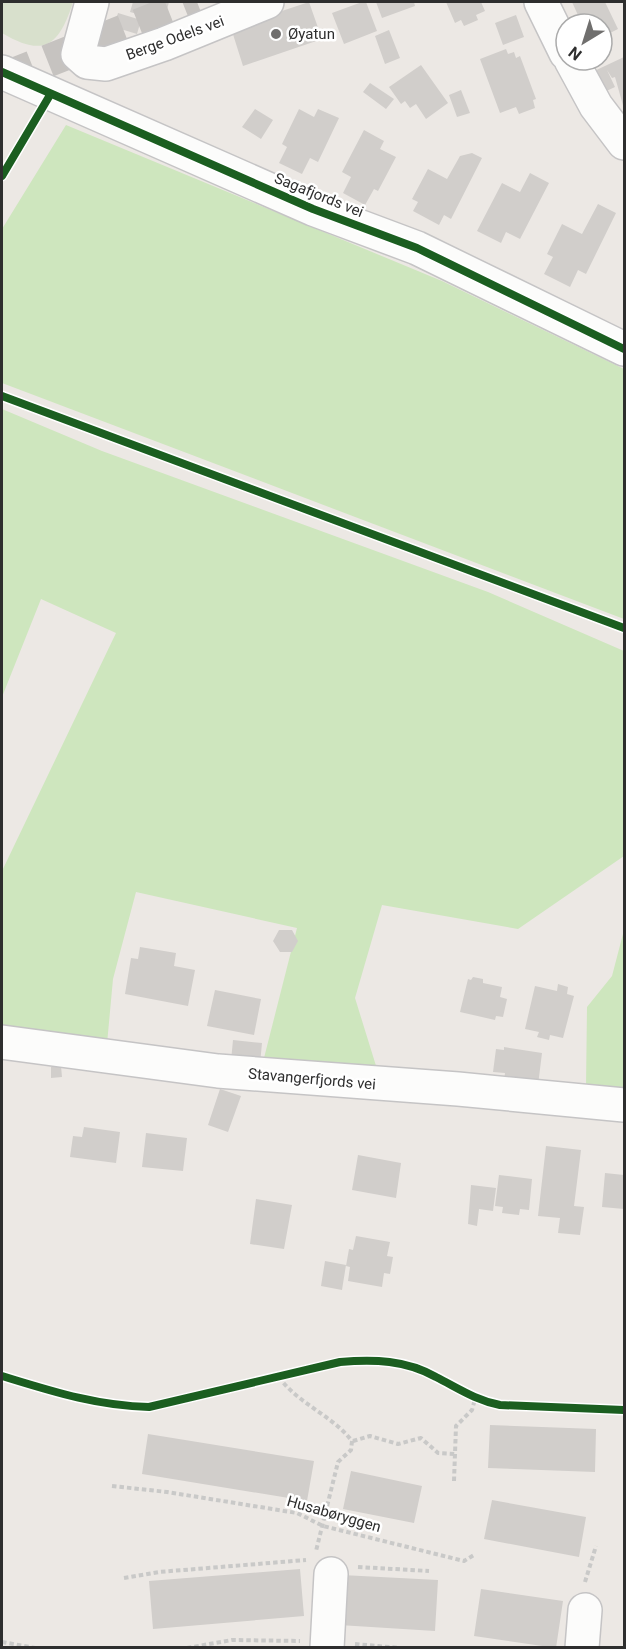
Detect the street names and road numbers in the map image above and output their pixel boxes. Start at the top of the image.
street label: Berge Odels vei [124,12,226,64]
street label: Sagafjords vei [272,169,366,221]
street label: Stavangerfjords vei [247,1064,377,1094]
street label: Husabøryggen [285,1492,383,1536]

